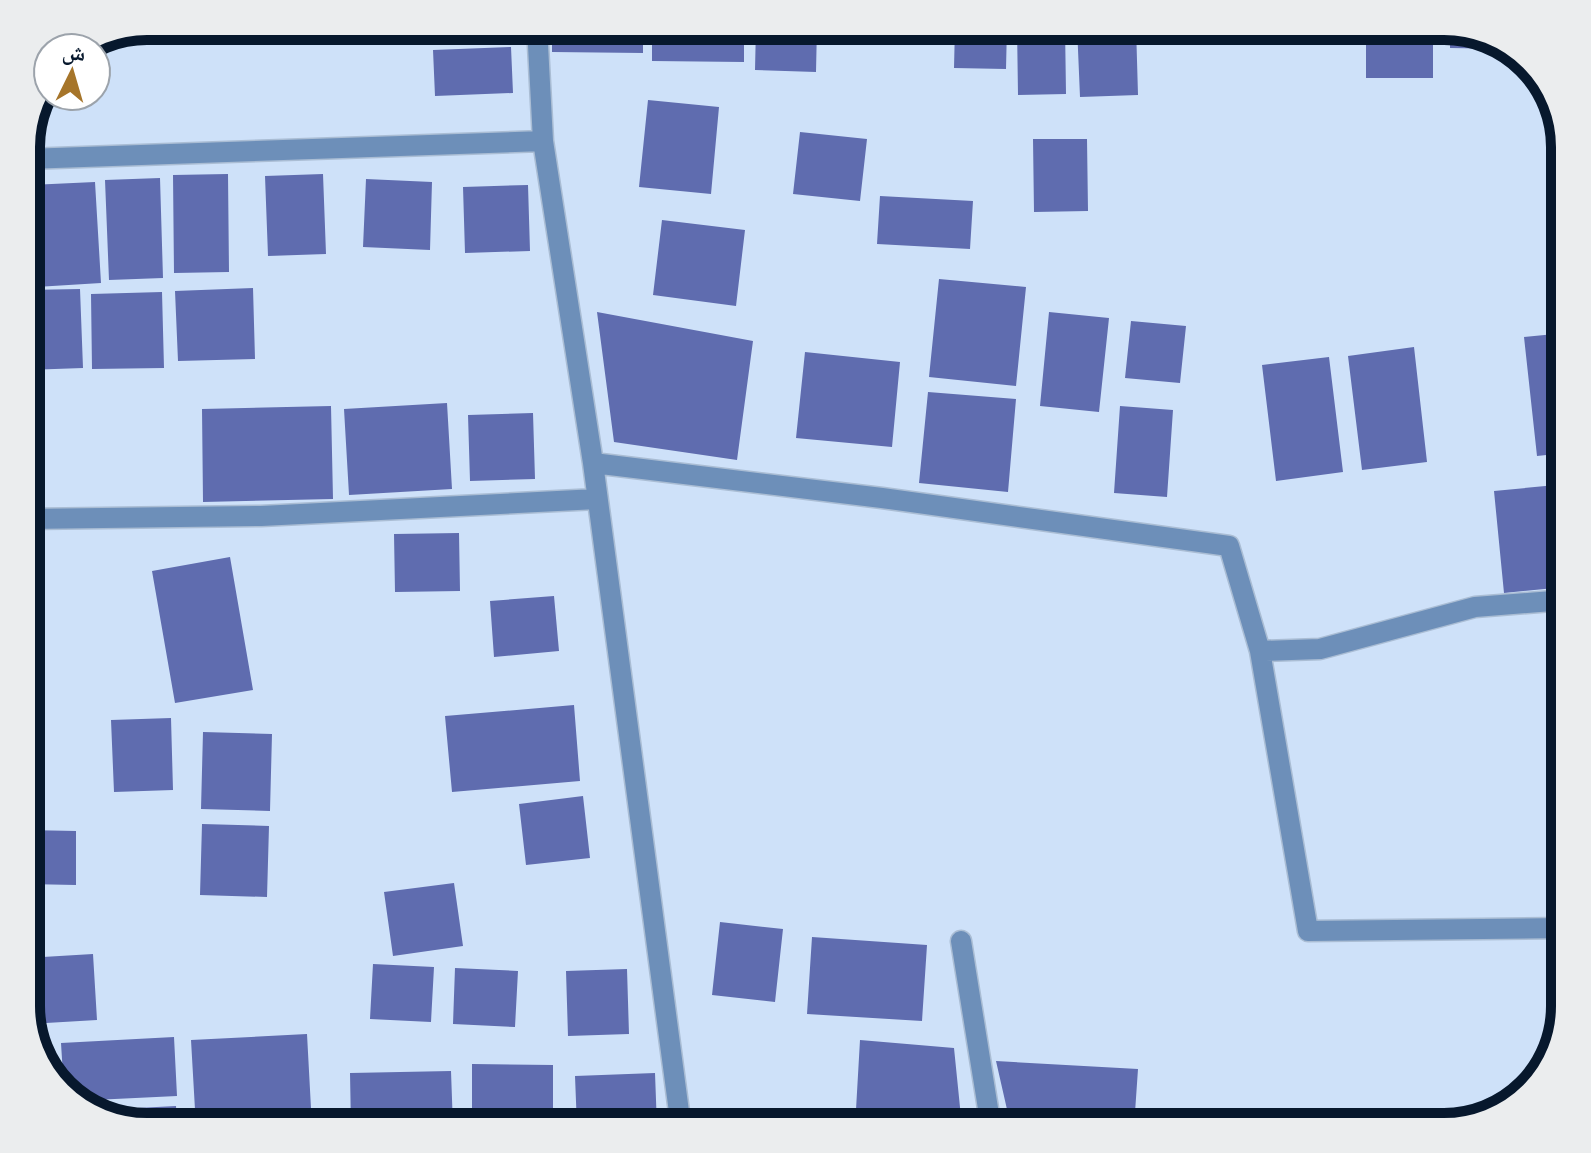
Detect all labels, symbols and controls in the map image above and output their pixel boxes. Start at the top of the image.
north arrow [32,32,112,112]
text: ش [61,37,87,67]

